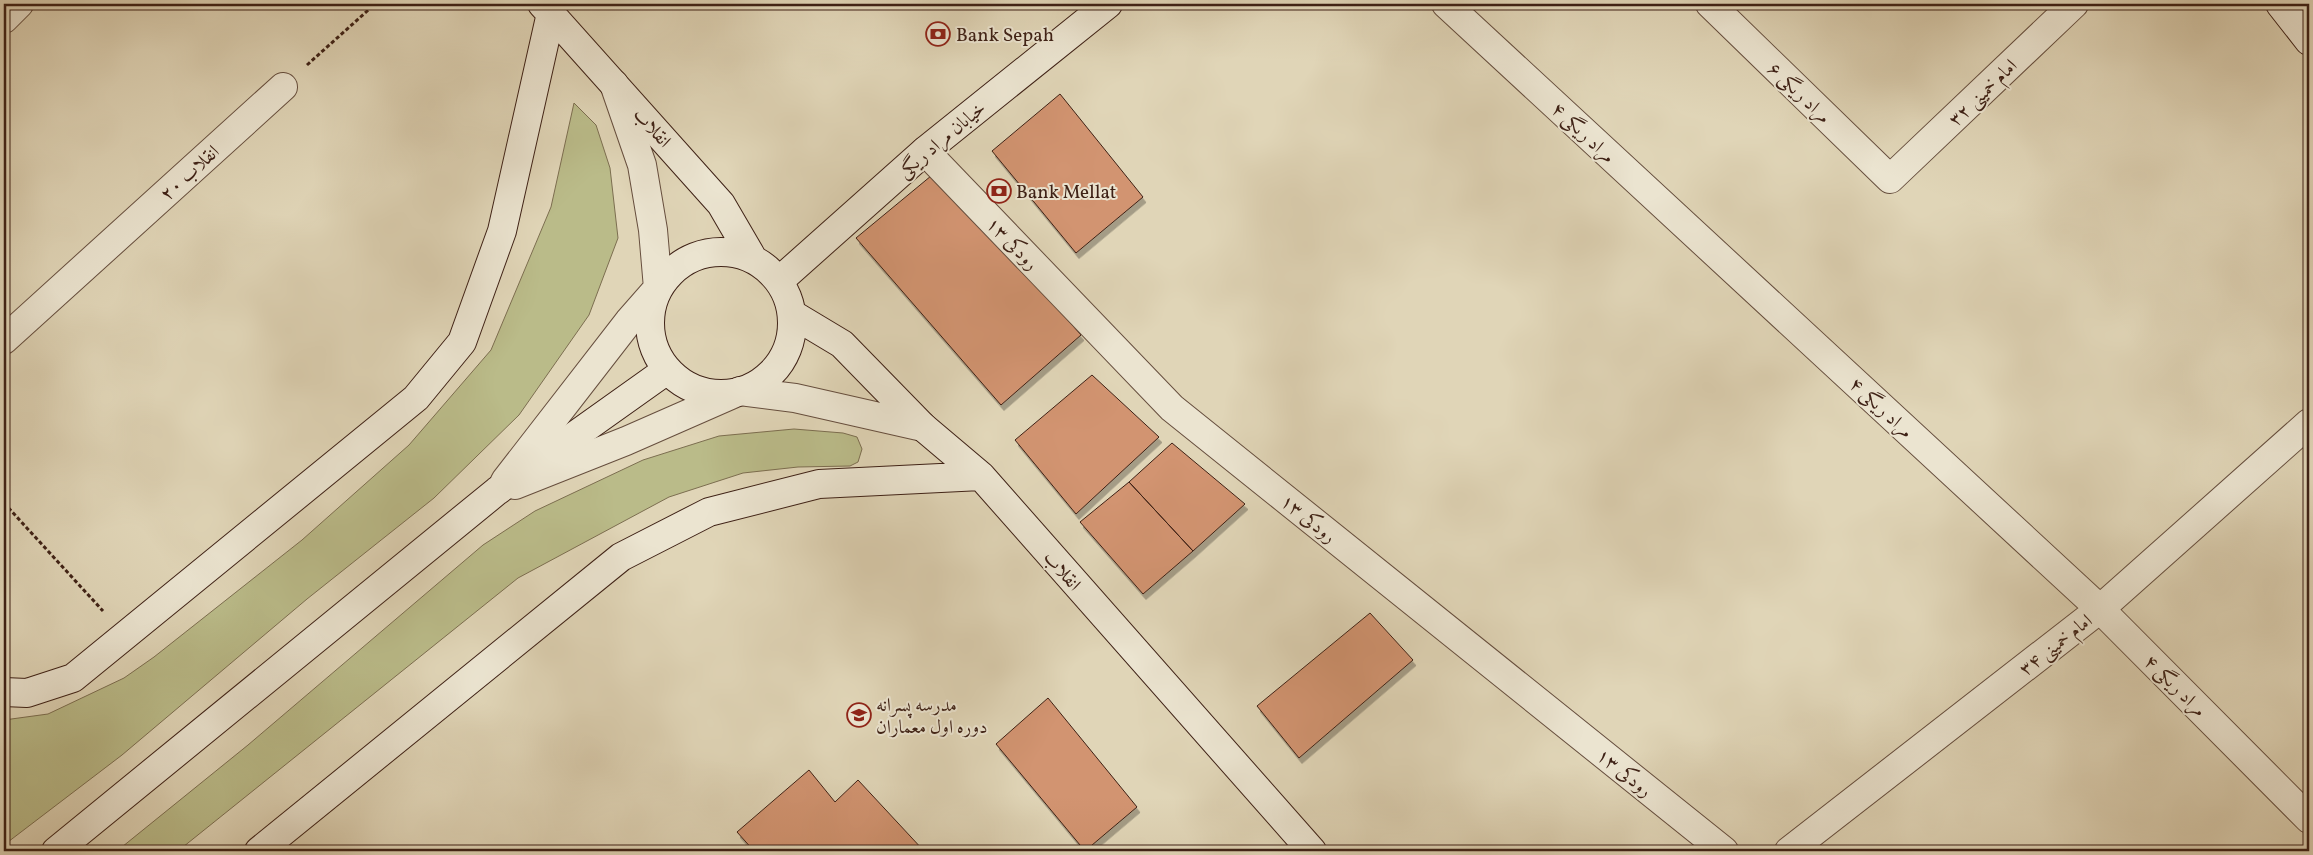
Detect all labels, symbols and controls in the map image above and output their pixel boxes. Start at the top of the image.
bank icon: Bank Sepah [925,21,951,47]
place label: Bank Sepah [956,23,1054,49]
street label: امام خمینی ۳۲ [1943,54,2025,134]
street label: مراد ریگی ۶ [1761,57,1836,130]
street label: خیابان مراد ریگی [893,96,992,185]
street label: مراد ریگی ۴ [1545,97,1620,170]
street label: انقلاب [627,103,676,154]
street label: انقلاب ۲۰ [155,140,226,207]
bank icon: Bank Mellat [986,178,1012,204]
place label: Bank Mellat [1016,180,1117,206]
street label: رودکی ۱۳ [980,212,1043,277]
street label: مراد ریگی ۴ [1843,372,1918,445]
street label: رودکی ۱۳ [1274,489,1341,550]
street label: انقلاب [1037,546,1086,597]
street label: امام خمینی ۳۴ [2014,609,2100,684]
street label: مراد ریگی ۴ [2138,649,2212,723]
place label: مدرسه پسرانه دوره اول معماران [876,693,988,741]
school or university icon: مدرسه پسرانه دوره اول معماران [846,702,872,728]
street label: رودکی ۱۳ [1590,743,1657,804]

